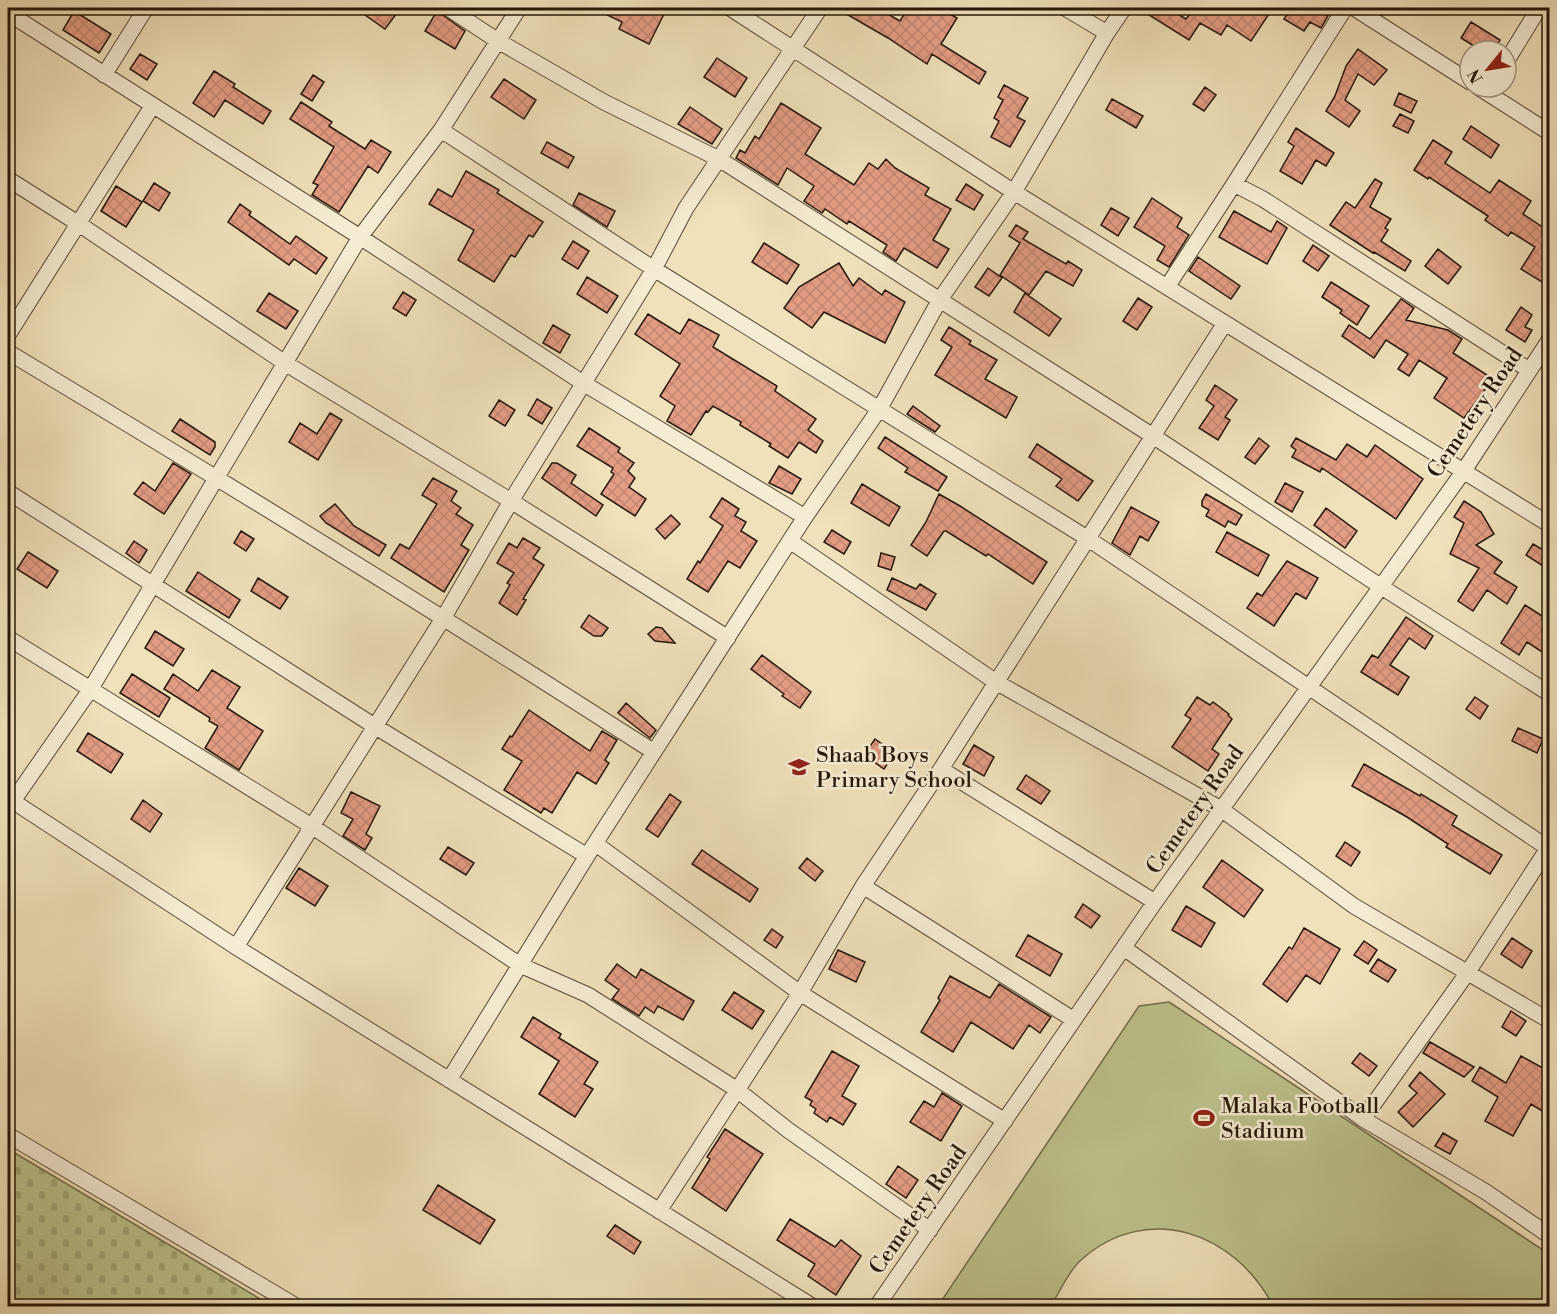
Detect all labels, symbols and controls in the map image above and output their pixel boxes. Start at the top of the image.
north arrow [1458,39,1518,99]
text: N [1464,65,1488,86]
street label: Cemetery Road [1422,342,1529,483]
street label: Cemetery Road [1141,740,1250,880]
place label: Shaab Boys Primary School [816,742,973,794]
school or university icon: Shaab Boys Primary School [787,755,811,779]
place label: Malaka Football Stadium [1221,1093,1380,1145]
sports icon: Malaka Football Stadium [1192,1106,1216,1130]
street label: Cemetery Road [864,1140,973,1280]

